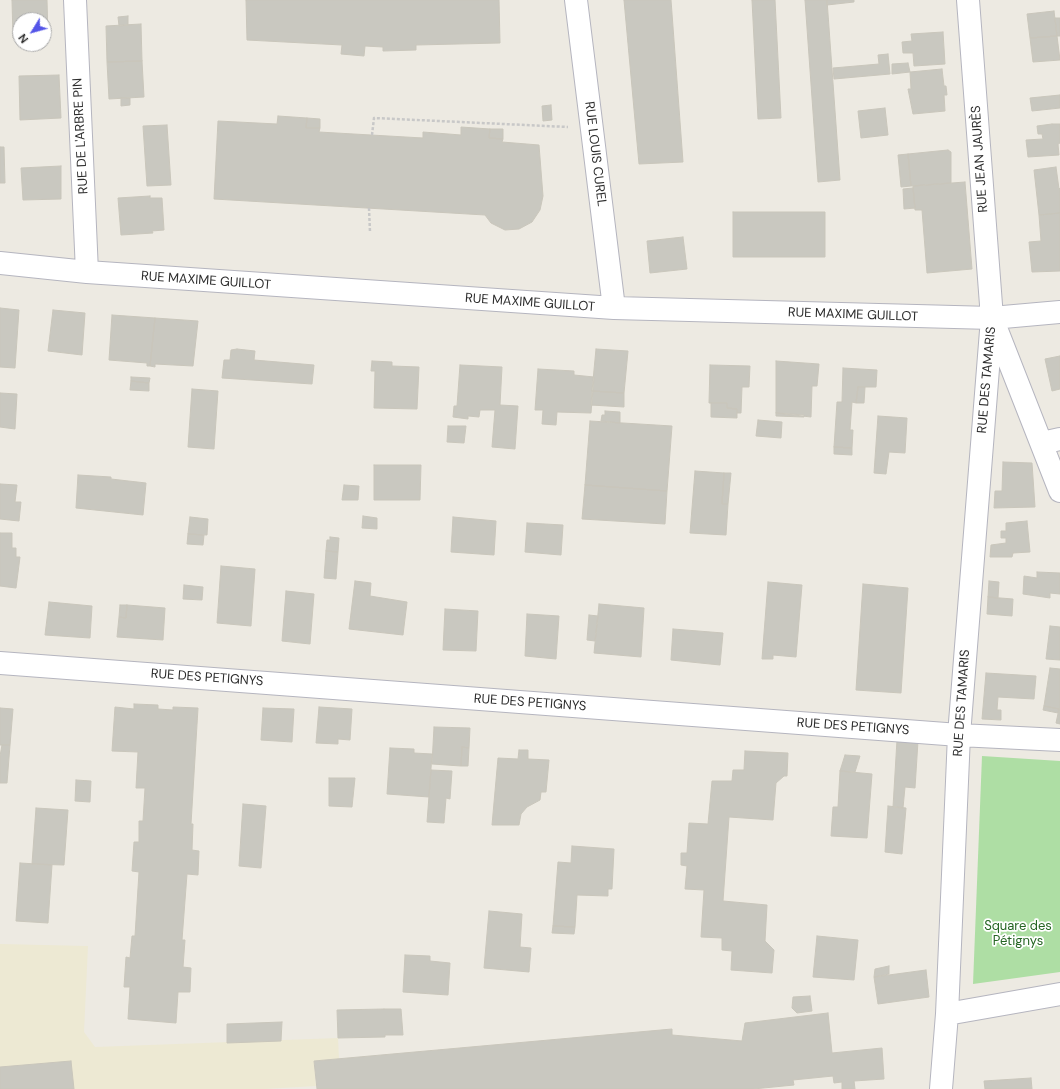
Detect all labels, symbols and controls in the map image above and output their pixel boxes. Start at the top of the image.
north arrow [12,12,52,52]
text: N [15,31,31,46]
street label: RUE DE L'ARBRE PIN [70,77,92,195]
street label: RUE LOUIS CUREL [581,101,609,207]
street label: RUE JEAN JAURÈS [968,105,992,213]
street label: RUE MAXIME GUILLOT [140,269,272,293]
street label: RUE MAXIME GUILLOT [464,291,596,315]
street label: RUE MAXIME GUILLOT [788,305,918,325]
street label: RUE DES TAMARIS [975,326,999,434]
street label: RUE DES TAMARIS [950,649,974,757]
street label: RUE DES PETIGNYS [150,666,264,690]
street label: RUE DES PETIGNYS [473,691,587,715]
street label: RUE DES PETIGNYS [796,715,910,739]
park label: Square des Pétignys [984,919,1052,950]

